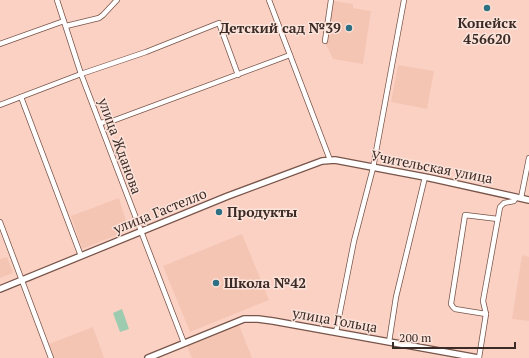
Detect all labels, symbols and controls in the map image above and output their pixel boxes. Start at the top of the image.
marker: Копейск 456620 [482,3,492,13]
place label: Копейск 456620 [458,13,517,48]
place label: Детский сад №39 [219,18,341,37]
marker: Детский сад №39 [344,23,354,33]
street label: улица Жданова [94,94,147,197]
street label: Учительская улица [370,145,495,188]
street label: улица Гастелло [110,183,209,238]
place label: Продукты [227,202,298,221]
marker: Продукты [214,207,224,217]
place label: Школа №42 [224,273,306,292]
marker: Школа №42 [211,278,221,288]
street label: улица Гольца [290,302,379,336]
scale bar [393,324,515,350]
text: 200 m [399,330,432,345]

